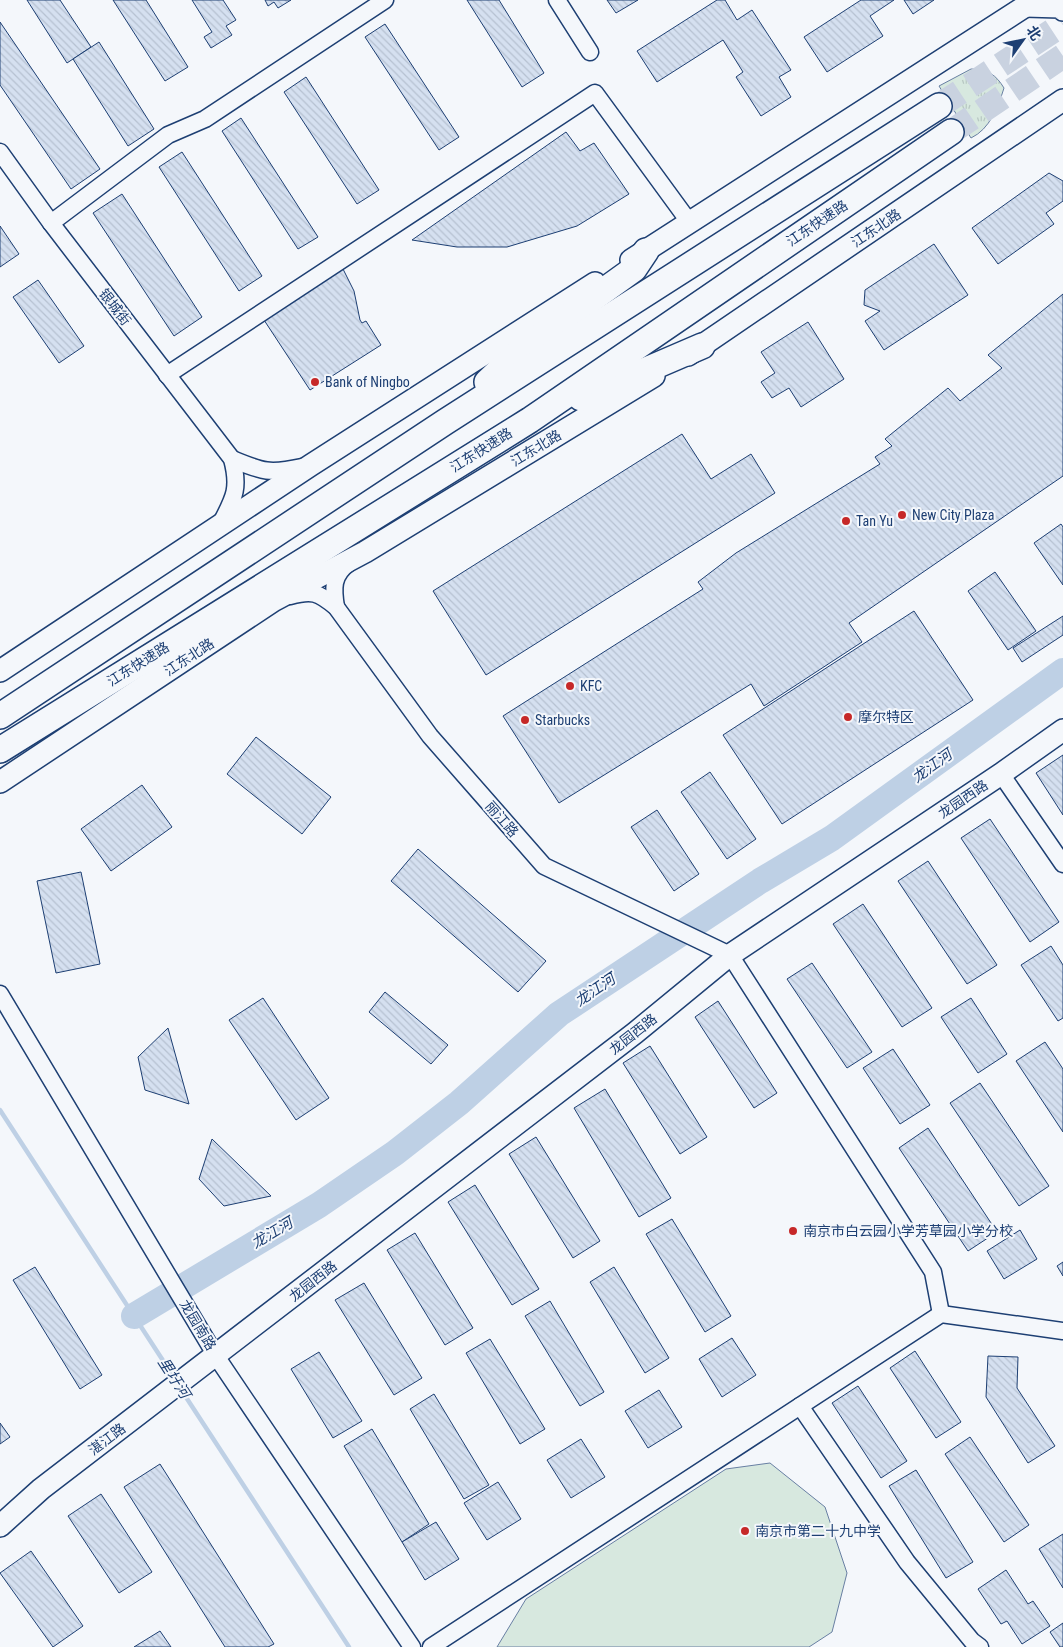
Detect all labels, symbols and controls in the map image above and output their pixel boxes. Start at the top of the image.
north arrow [998,15,1048,65]
text: 北 [1023,23,1044,43]
street label: 江东快速路 [784,197,850,249]
street label: 江东北路 [848,206,904,250]
street label: 银城街 [96,286,134,328]
place label: Bank of Ningbo [325,374,410,390]
marker: Bank of Ningbo [309,376,321,388]
street label: 江东快速路 [447,425,515,475]
street label: 江东北路 [508,427,564,469]
place label: New City Plaza [912,507,994,523]
marker: New City Plaza [896,509,908,521]
place label: Tan Yu [856,513,893,529]
marker: Tan Yu [840,515,852,527]
street label: 江东北路 [161,635,217,679]
street label: 江东快速路 [104,639,172,689]
place label: KFC [580,678,602,694]
marker: KFC [564,680,576,692]
place label: 摩尔特区 [858,709,914,725]
marker: 摩尔特区 [842,711,854,723]
place label: Starbucks [535,712,590,728]
marker: Starbucks [519,714,531,726]
water label: 龙江河 [909,744,958,787]
street label: 龙园西路 [935,777,991,821]
street label: 丽江路 [482,798,522,840]
water label: 龙江河 [571,968,621,1010]
street label: 龙园西路 [606,1010,660,1058]
water label: 龙江河 [248,1212,298,1252]
place label: 南京市白云园小学芳草园小学分校 [803,1223,1013,1239]
marker: 南京市白云园小学芳草园小学分校 [787,1225,799,1237]
street label: 龙园西路 [286,1257,340,1305]
street label: 龙园南路 [177,1297,219,1353]
water label: 里圩河 [154,1354,195,1404]
street label: 湛江路 [85,1420,129,1458]
place label: 南京市第二十九中学 [755,1523,881,1539]
marker: 南京市第二十九中学 [739,1525,751,1537]

